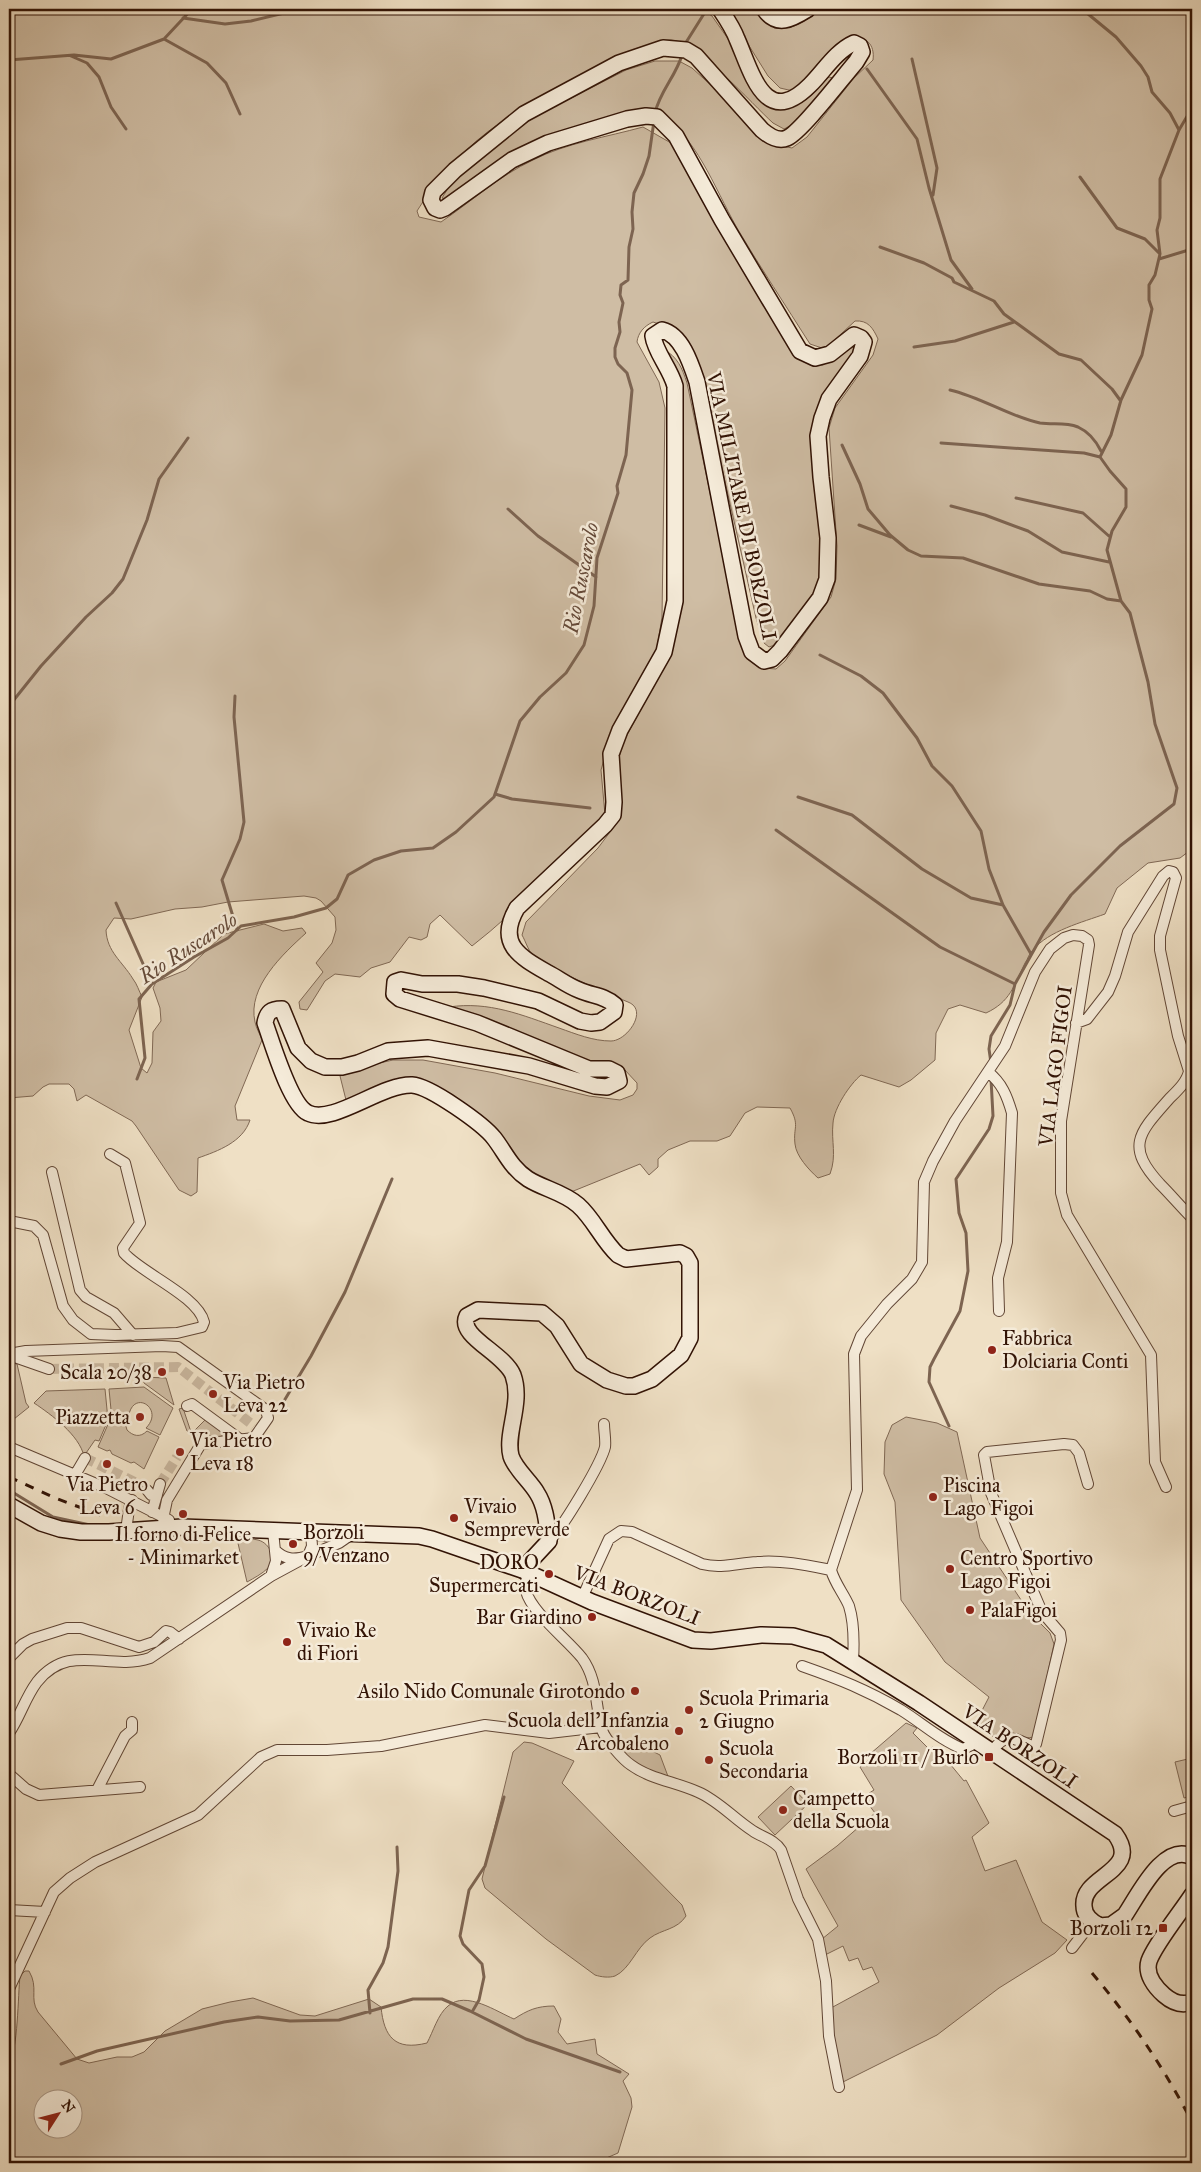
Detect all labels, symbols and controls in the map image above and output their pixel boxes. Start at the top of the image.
street label: VIA MILITARE DI BORZOLI [702,369,782,642]
water label: Rio Ruscarolo [557,520,604,637]
water label: Rio Ruscarolo [133,907,242,990]
street label: VIA LAGO FIGOI [1033,984,1077,1149]
place label: Fabbrica Dolciaria Conti [1002,1326,1129,1373]
marker: Fabbrica Dolciaria Conti [986,1344,998,1356]
place label: Scala 20/38 [60,1360,152,1384]
marker: Scala 20/38 [156,1366,168,1378]
place label: Via Pietro Leva 22 [222,1370,305,1417]
marker: Via Pietro Leva 22 [207,1388,219,1400]
place label: Piazzetta [55,1405,131,1429]
marker: Piazzetta [134,1411,146,1423]
place label: Via Pietro Leva 18 [189,1428,272,1475]
marker: Via Pietro Leva 18 [174,1446,186,1458]
marker: Via Pietro Leva 6 [101,1458,113,1470]
place label: Via Pietro Leva 6 [65,1472,148,1519]
place label: Piscina Lago Figoi [943,1473,1034,1521]
marker: Piscina Lago Figoi [927,1491,939,1503]
place label: Vivaio Sempreverde [463,1494,570,1541]
marker: Il forno di Felice - Minimarket [177,1508,189,1520]
marker: Vivaio Sempreverde [448,1512,460,1524]
place label: Borzoli 9/Venzano [303,1520,390,1567]
place label: Il forno di Felice - Minimarket [115,1522,251,1569]
marker: Borzoli 9/Venzano [287,1538,299,1550]
place label: Centro Sportivo Lago Figoi [960,1546,1093,1594]
place label: DORO Supermercati [429,1550,539,1597]
street label: VIA BORZOLI [569,1560,704,1630]
marker: Centro Sportivo Lago Figoi [944,1563,956,1575]
marker: DORO Supermercati [543,1568,555,1580]
place label: PalaFigoi [980,1598,1058,1623]
marker: PalaFigoi [964,1604,976,1616]
place label: Bar Giardino [476,1605,582,1629]
marker: Bar Giardino [586,1611,598,1623]
place label: Vivaio Re di Fiori [296,1618,376,1665]
marker: Vivaio Re di Fiori [281,1636,293,1648]
place label: Asilo Nido Comunale Girotondo [356,1679,625,1703]
marker: Asilo Nido Comunale Girotondo [629,1685,641,1697]
place label: Scuola Primaria 2 Giugno [699,1686,829,1734]
street label: VIA BORZOLI [957,1698,1082,1793]
marker: Scuola Primaria 2 Giugno [683,1704,695,1716]
place label: Scuola dell'Infanzia Arcobaleno [507,1708,670,1755]
marker: Scuola dell'Infanzia Arcobaleno [673,1725,685,1737]
place label: Scuola Secondaria [719,1736,809,1783]
place label: Borzoli 11 / Burlo [837,1745,979,1769]
marker: Borzoli 11 / Burlo [983,1751,995,1763]
marker: Scuola Secondaria [703,1754,715,1766]
place label: Campetto della Scuola [793,1786,890,1833]
marker: Campetto della Scuola [777,1804,789,1816]
place label: Borzoli 12 [1070,1916,1153,1940]
marker: Borzoli 12 [1157,1922,1169,1934]
north arrow [32,2090,82,2140]
text: N [58,2097,79,2117]

